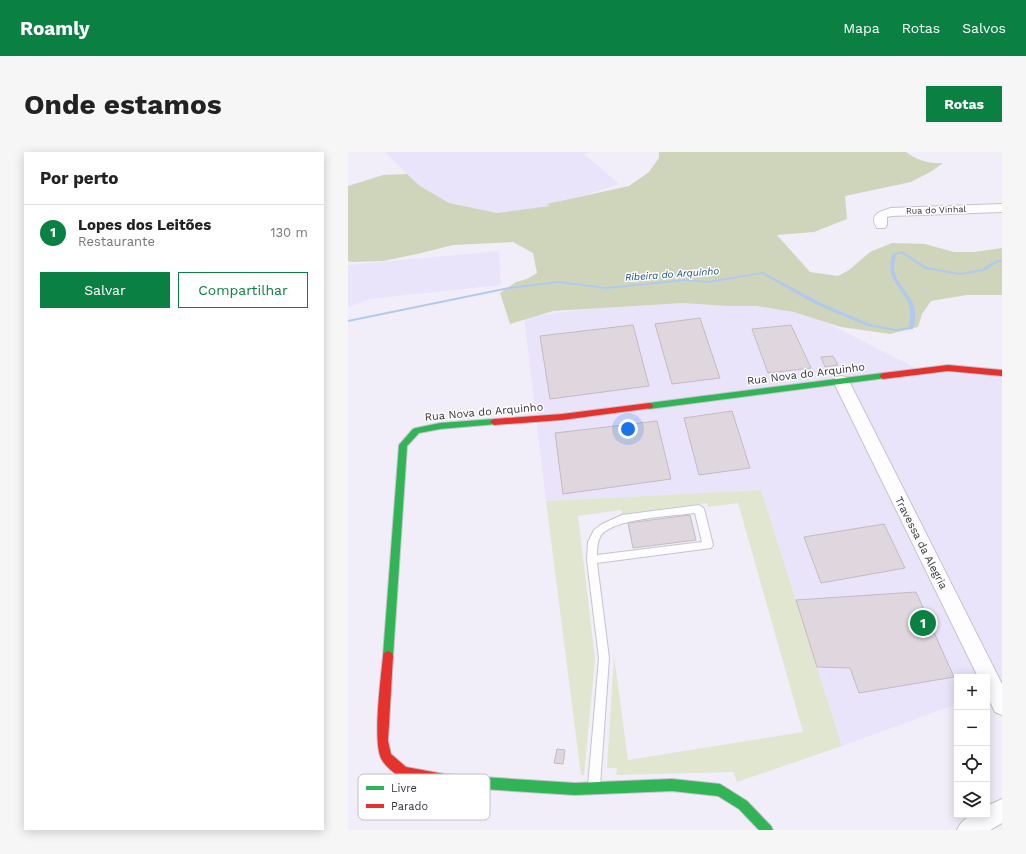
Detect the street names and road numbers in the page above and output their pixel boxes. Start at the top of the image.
street label: Rua do Vinhal [906,204,967,216]
street label: Rua Nova do Arquinho [746,360,866,388]
street label: Rua Nova do Arquinho [424,400,544,424]
street label: Travessa da Alegria [892,494,950,592]

